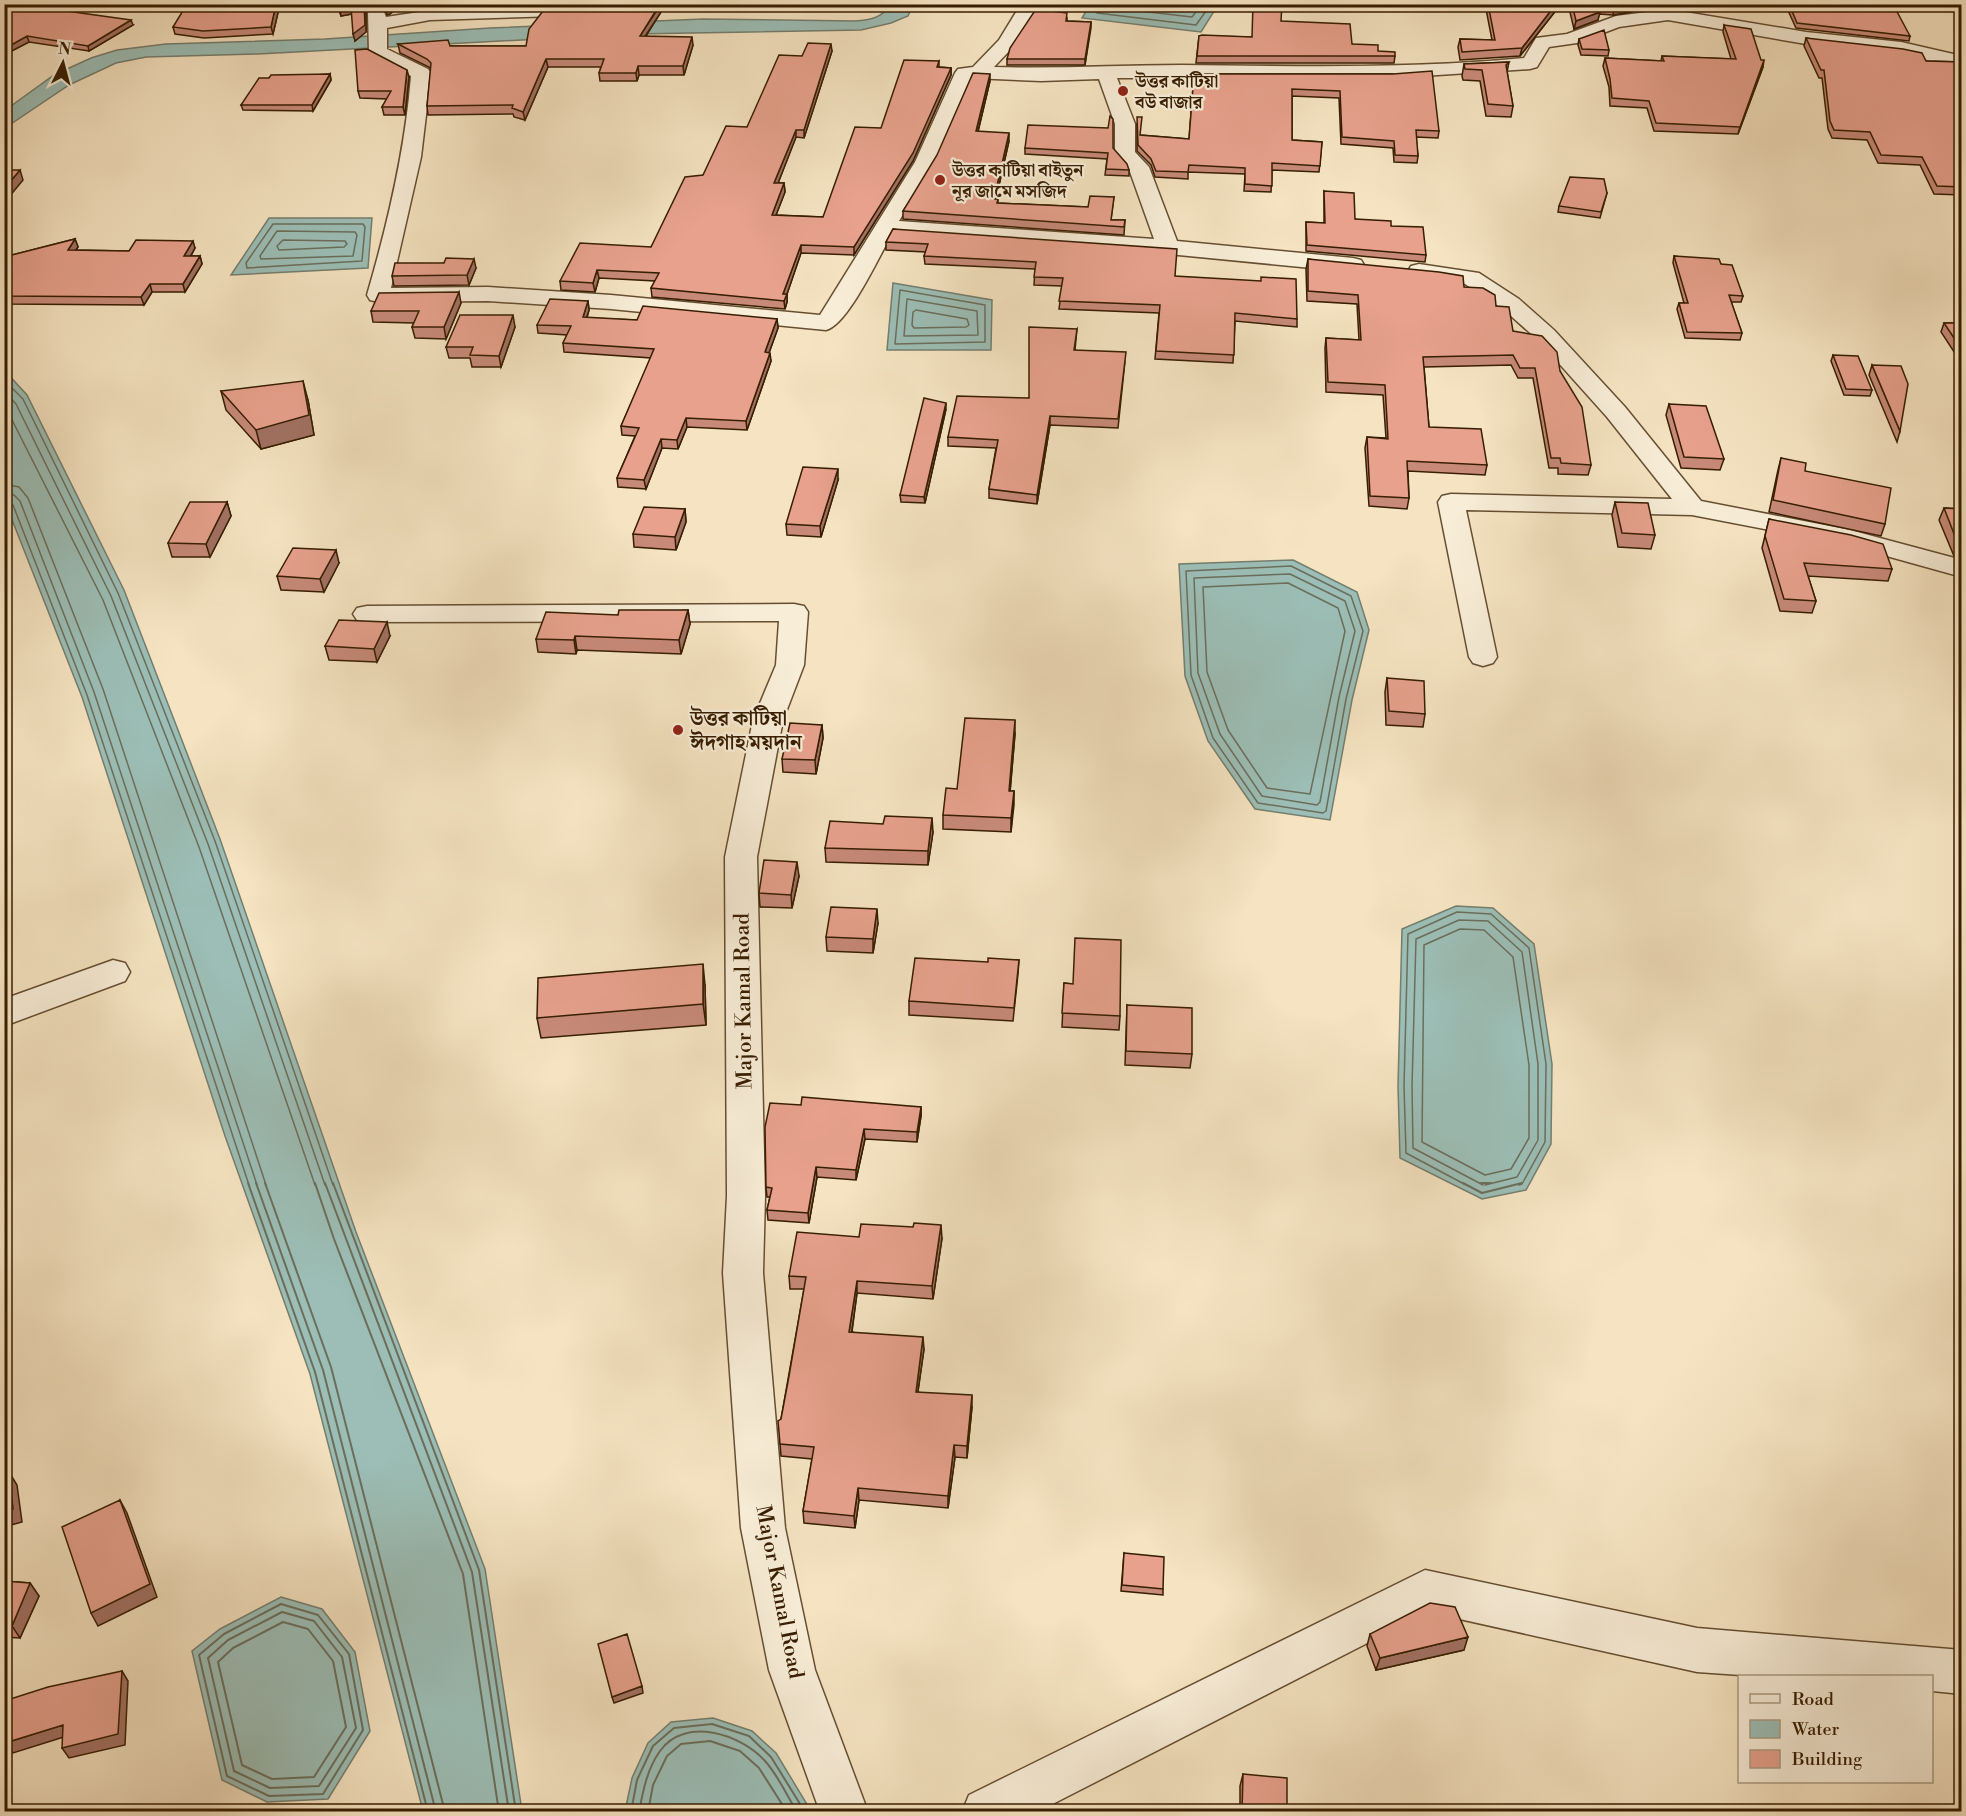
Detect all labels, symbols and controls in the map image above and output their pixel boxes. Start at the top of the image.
north arrow [33,33,93,93]
text: N [57,38,72,60]
place label: উত্তর কাটিয়া বউ বাজার [1134,70,1218,114]
marker: উত্তর কাটিয়া বউ বাজার [1116,84,1130,98]
place label: উত্তর কাটিয়া বাইতুন নূর জামে মসজিদ [951,159,1084,203]
marker: উত্তর কাটিয়া বাইতুন নূর জামে মসজিদ [933,173,947,187]
place label: উত্তর কাটিয়া ঈদগাহ ময়দান [689,705,803,756]
marker: উত্তর কাটিয়া ঈদগাহ ময়দান [671,723,685,737]
street label: Major Kamal Road [729,913,759,1089]
street label: Major Kamal Road [749,1503,809,1681]
legend [1738,1675,1933,1783]
text: Road [1792,1688,1835,1711]
text: Water [1791,1718,1840,1741]
text: Building [1791,1748,1863,1771]

